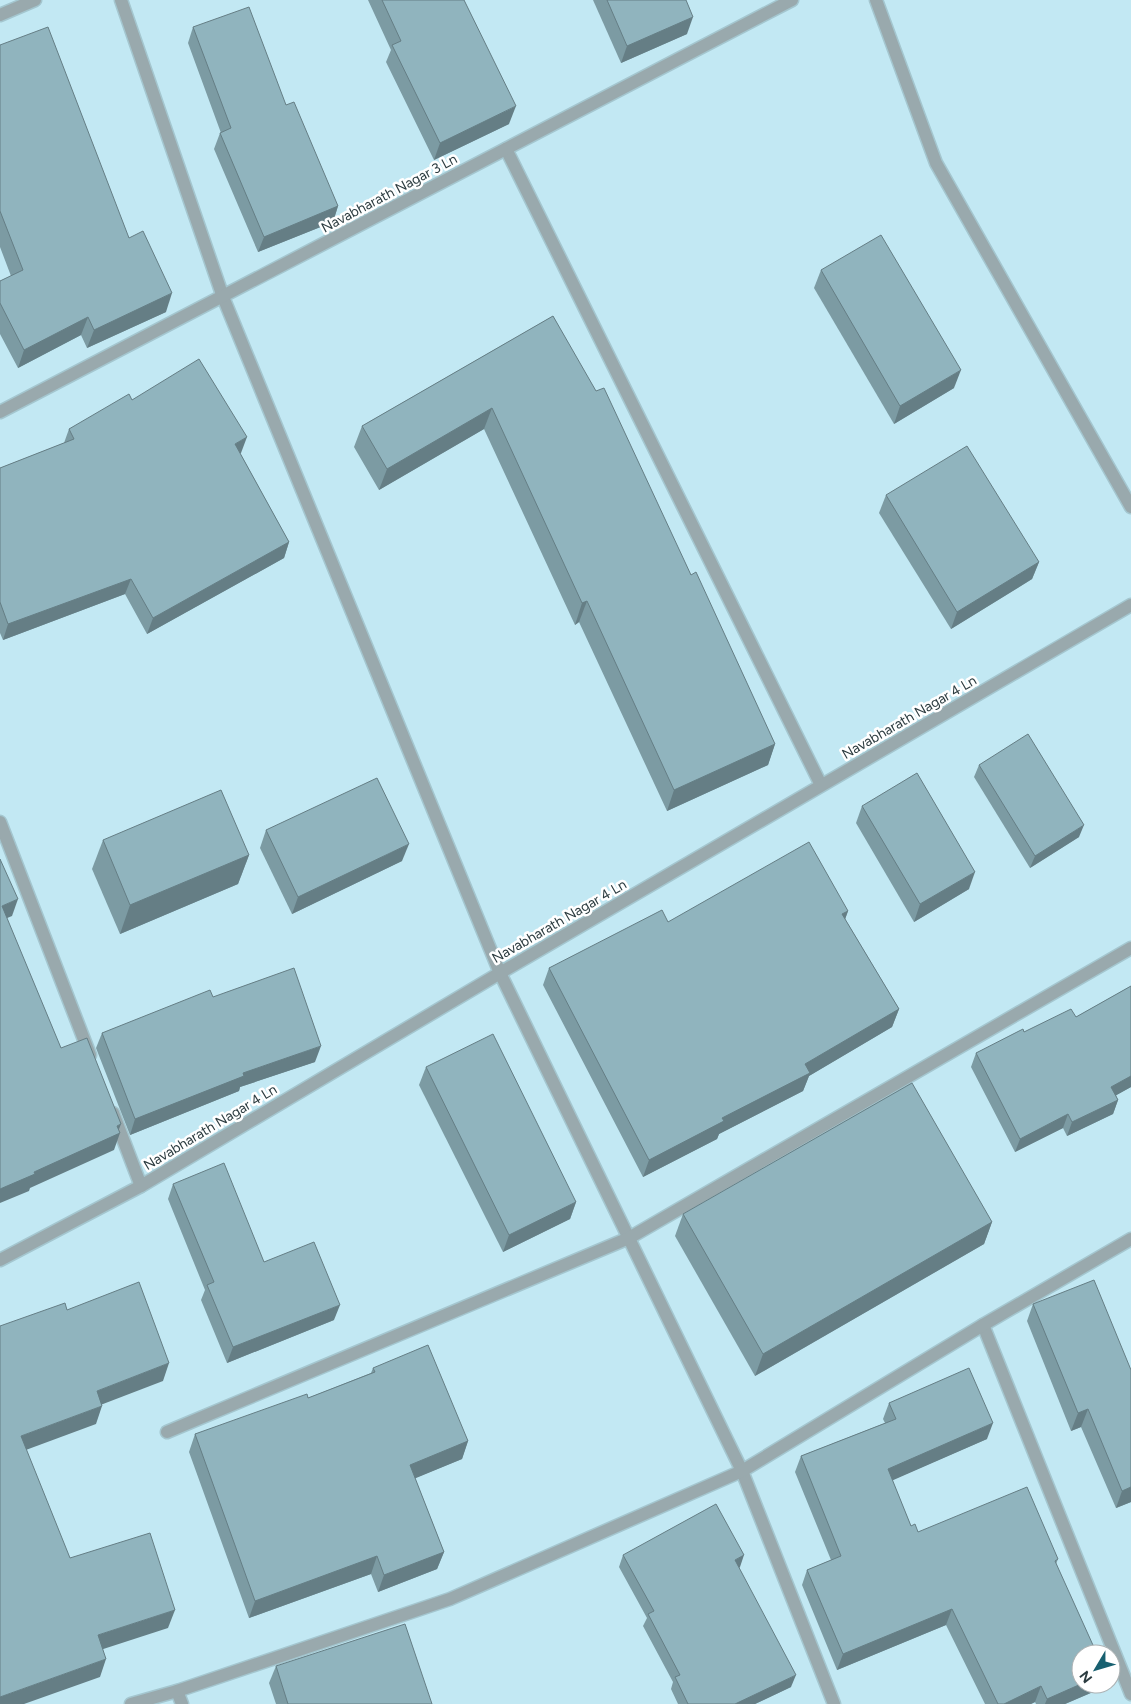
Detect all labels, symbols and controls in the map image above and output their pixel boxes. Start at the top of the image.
street label: Navabharath Nagar 3 Ln [318,150,460,236]
street label: Navabharath Nagar 4 Ln [839,672,980,763]
street label: Navabharath Nagar 4 Ln [489,876,630,967]
street label: Navabharath Nagar 4 Ln [141,1081,280,1174]
north arrow [1071,1644,1121,1694]
text: N [1076,1667,1096,1686]

